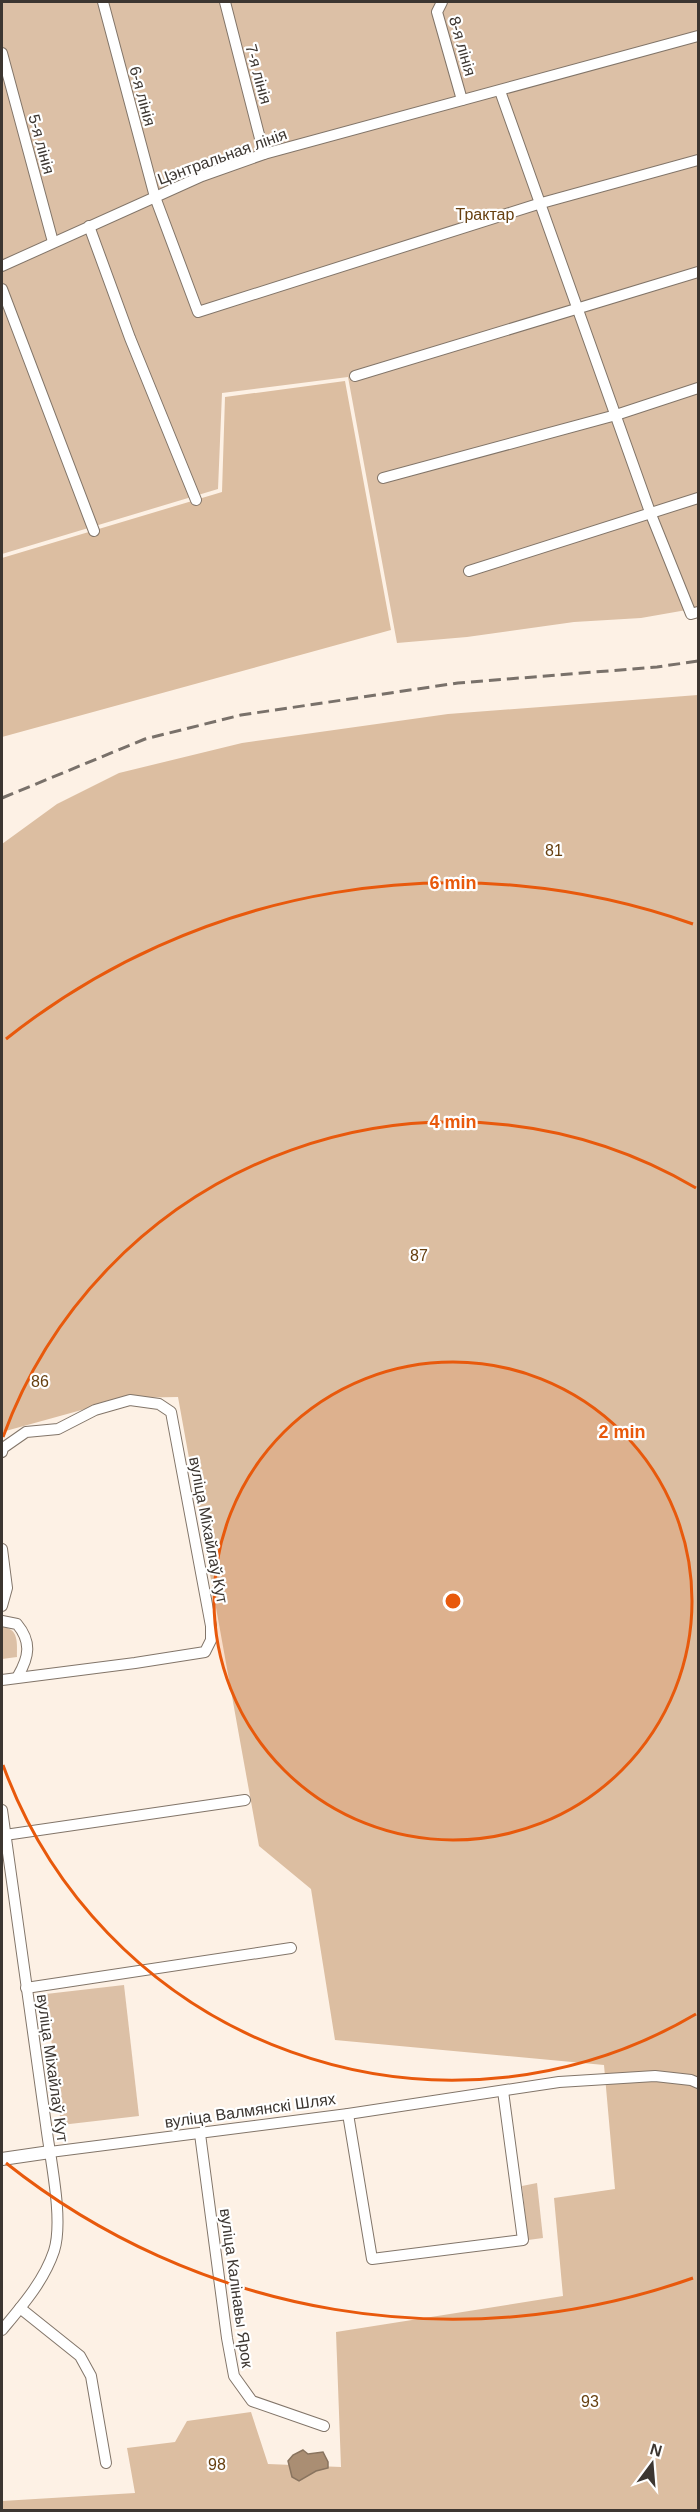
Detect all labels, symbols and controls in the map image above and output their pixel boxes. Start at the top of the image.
street label: 8-я лінія [446,14,479,78]
street label: 7-я лінія [242,42,275,106]
street label: 6-я лінія [126,64,159,128]
street label: 5-я лінія [25,112,58,176]
street label: Цэнтральная лінія [155,125,289,188]
park label: Трактар [456,206,515,223]
park label: 81 [545,842,563,859]
text: 6 min [429,873,477,893]
text: 4 min [429,1112,477,1132]
park label: 87 [410,1247,428,1264]
park label: 86 [31,1373,49,1390]
text: 2 min [598,1422,646,1442]
street label: вуліца Міхайлаў Кут [186,1455,231,1606]
centre of rings [443,1591,463,1611]
street label: вуліца Міхайлаў Кут [34,1993,71,2144]
street label: вуліца Валмянскі Шлях [164,2090,337,2131]
street label: вуліца Калінавы Ярок [217,2207,256,2370]
park label: 93 [581,2393,599,2410]
north arrow [622,2434,682,2494]
text: N [648,2440,664,2460]
park label: 98 [208,2456,226,2473]

